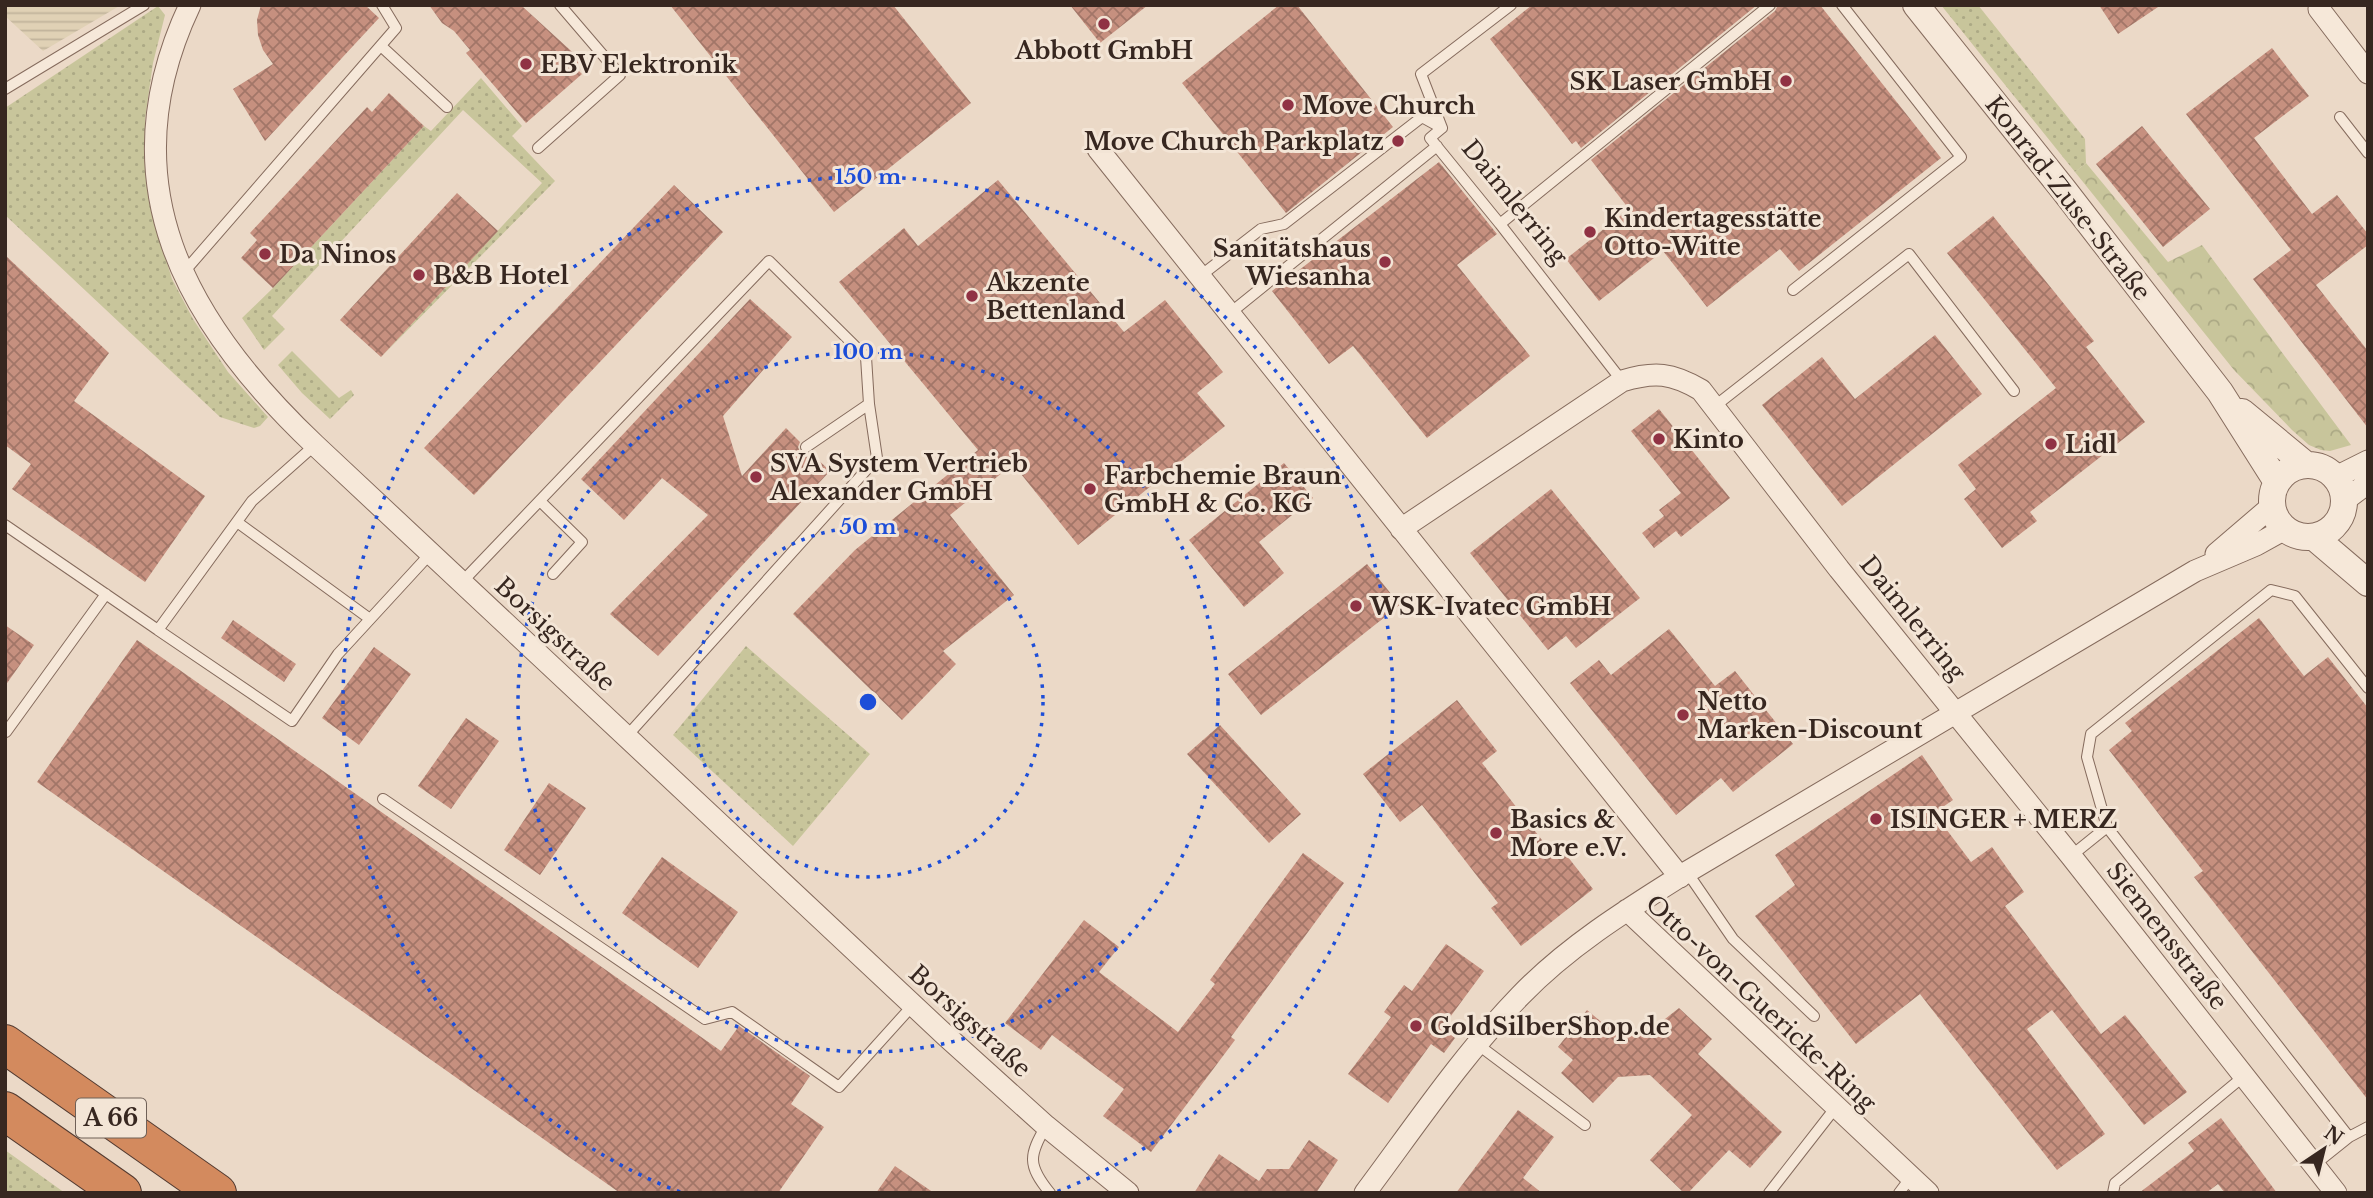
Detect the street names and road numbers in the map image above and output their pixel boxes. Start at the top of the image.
street label: Konrad-Zuse-Straße [1979,90,2157,306]
street label: Daimlerring [1456,134,1574,271]
street label: Daimlerring [1854,550,1972,687]
street label: Borsigstraße [489,571,621,697]
street label: Siemensstraße [2100,856,2234,1016]
street label: Otto-von-Guericke-Ring [1640,889,1883,1118]
street label: Borsigstraße [903,959,1037,1083]
road number: A 66 [76,1098,146,1138]

